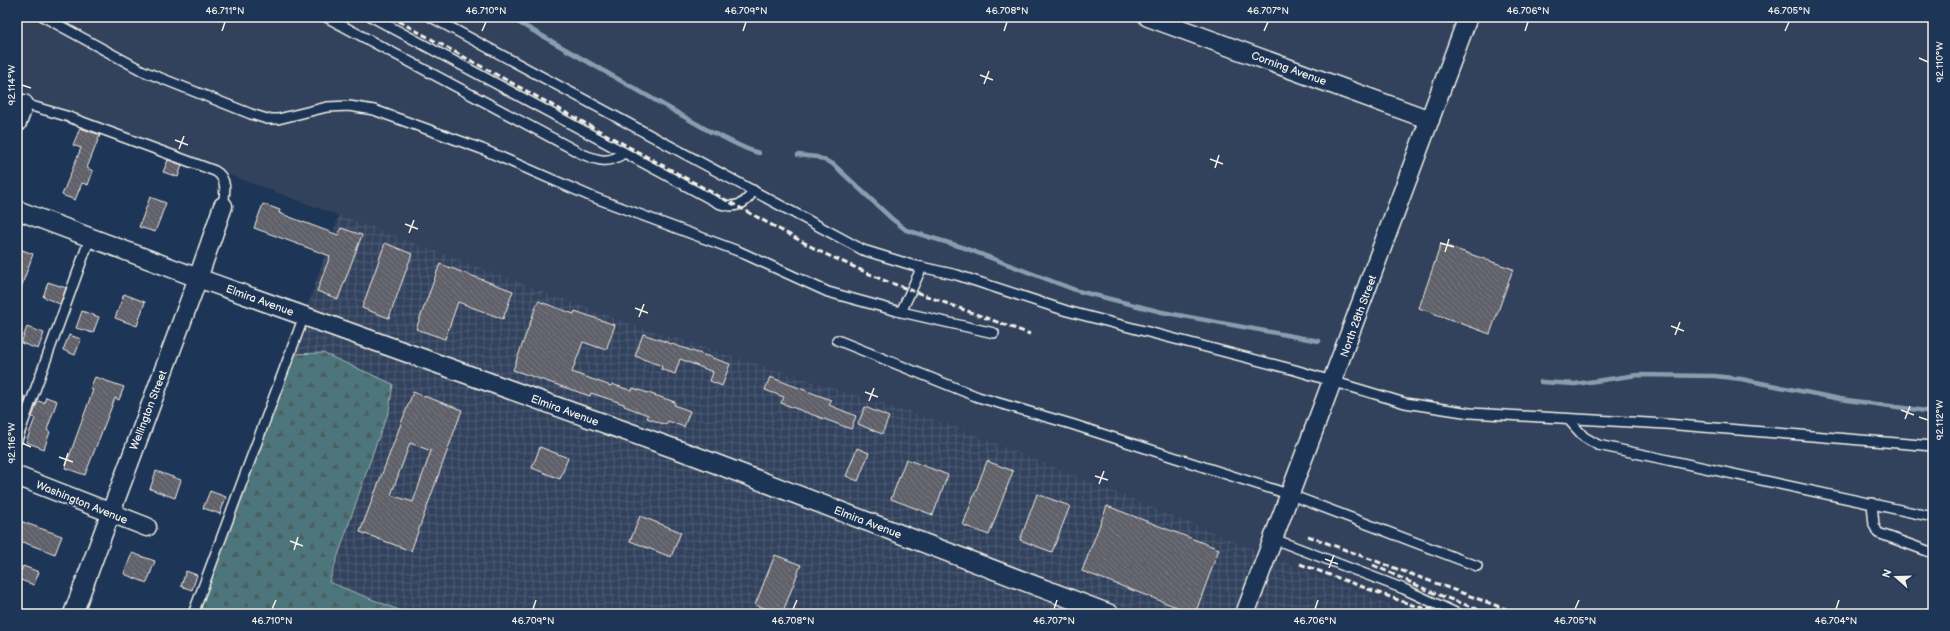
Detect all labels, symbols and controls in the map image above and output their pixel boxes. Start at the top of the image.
text: 46.711°N [206,5,244,17]
text: 46.710°N [466,5,506,17]
text: 46.709°N [725,5,767,17]
text: 46.708°N [986,5,1028,17]
text: 46.707°N [1247,5,1289,17]
text: 46.706°N [1507,5,1550,17]
text: 46.705°N [1768,5,1810,17]
text: 92.110°W [1934,42,1946,82]
street label: Corning Avenue [1249,49,1329,88]
text: 92.114°W [6,65,18,105]
street label: North 28th Street [1338,273,1380,359]
street label: Elmira Avenue [224,282,296,319]
street label: Wellington Street [127,368,170,452]
street label: Elmira Avenue [529,392,601,429]
text: 92.112°W [1934,400,1946,440]
text: 92.116°W [6,423,18,464]
street label: Washington Avenue [34,478,130,527]
street label: Elmira Avenue [832,504,904,541]
north arrow [1876,557,1916,597]
text: N [1880,568,1895,580]
text: 46.710°N [252,615,292,627]
text: 46.709°N [512,615,554,627]
text: 46.708°N [772,615,814,627]
text: 46.707°N [1033,615,1075,627]
text: 46.706°N [1294,615,1337,627]
text: 46.705°N [1554,615,1596,627]
text: 46.704°N [1815,615,1857,627]

